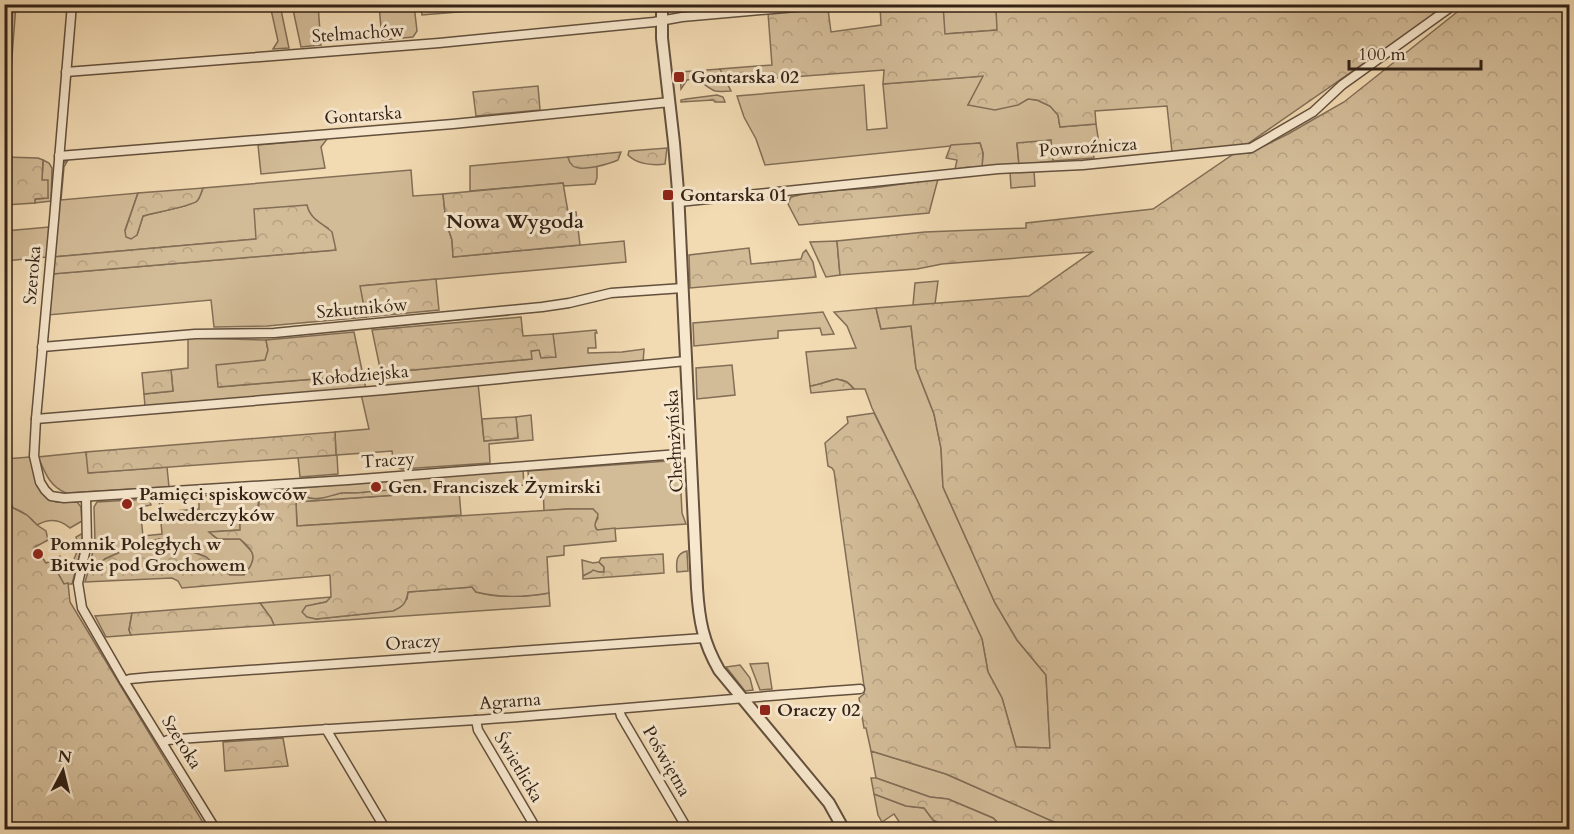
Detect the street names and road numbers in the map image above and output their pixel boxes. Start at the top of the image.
street label: Stelmachów [311,18,406,49]
street label: Gontarska [323,100,403,131]
street label: Powroźnicza [1038,132,1138,163]
street label: Szeroka [17,244,48,305]
street label: Szkutników [315,292,409,325]
street label: Kołodziejska [311,359,410,392]
street label: Chełmżyńska [659,389,690,493]
street label: Traczy [361,446,416,475]
street label: Oraczy [384,628,442,657]
street label: Agrarna [478,687,542,716]
street label: Szeroka [155,711,208,774]
street label: Poświętna [636,721,697,801]
street label: Świetlicka [488,728,549,807]

